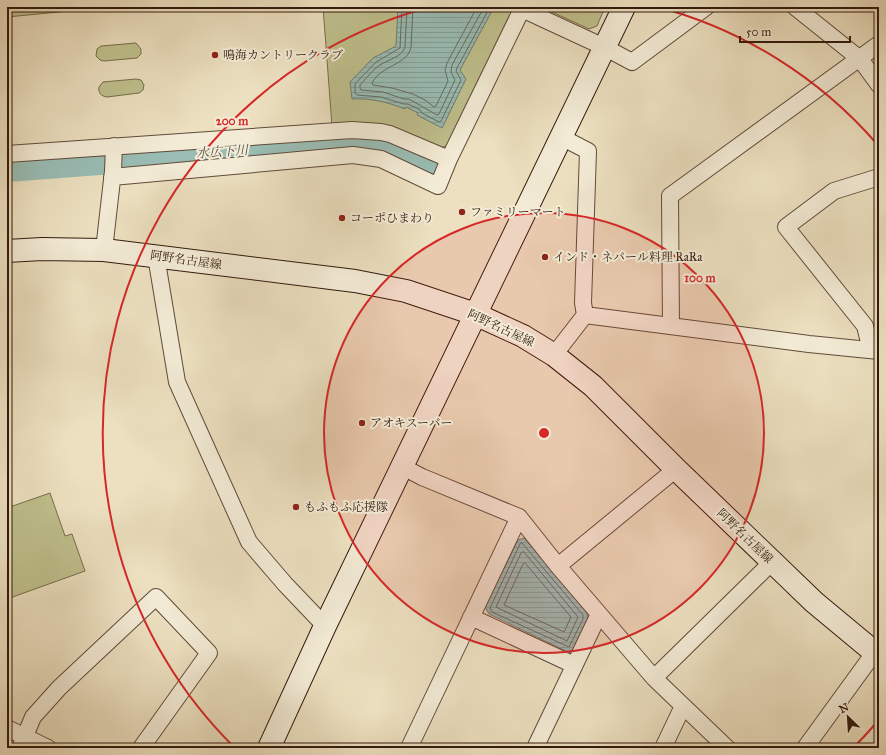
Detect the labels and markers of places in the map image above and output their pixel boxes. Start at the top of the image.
place label: 鳴海カントリークラブ [223,48,343,62]
marker: 鳴海カントリークラブ [210,50,220,60]
place label: ファミリーマート [470,205,566,219]
marker: ファミリーマート [457,207,467,217]
place label: コーポひまわり [350,211,434,225]
marker: コーポひまわり [337,213,347,223]
place label: インド・ネパール料理 RaRa [553,250,703,264]
marker: インド・ネパール料理 RaRa [540,252,550,262]
place label: アオキスーパー [370,416,452,430]
marker: アオキスーパー [357,418,367,428]
centre of rings [537,426,551,440]
place label: もふもふ応援隊 [304,500,388,514]
marker: もふもふ応援隊 [291,502,301,512]

